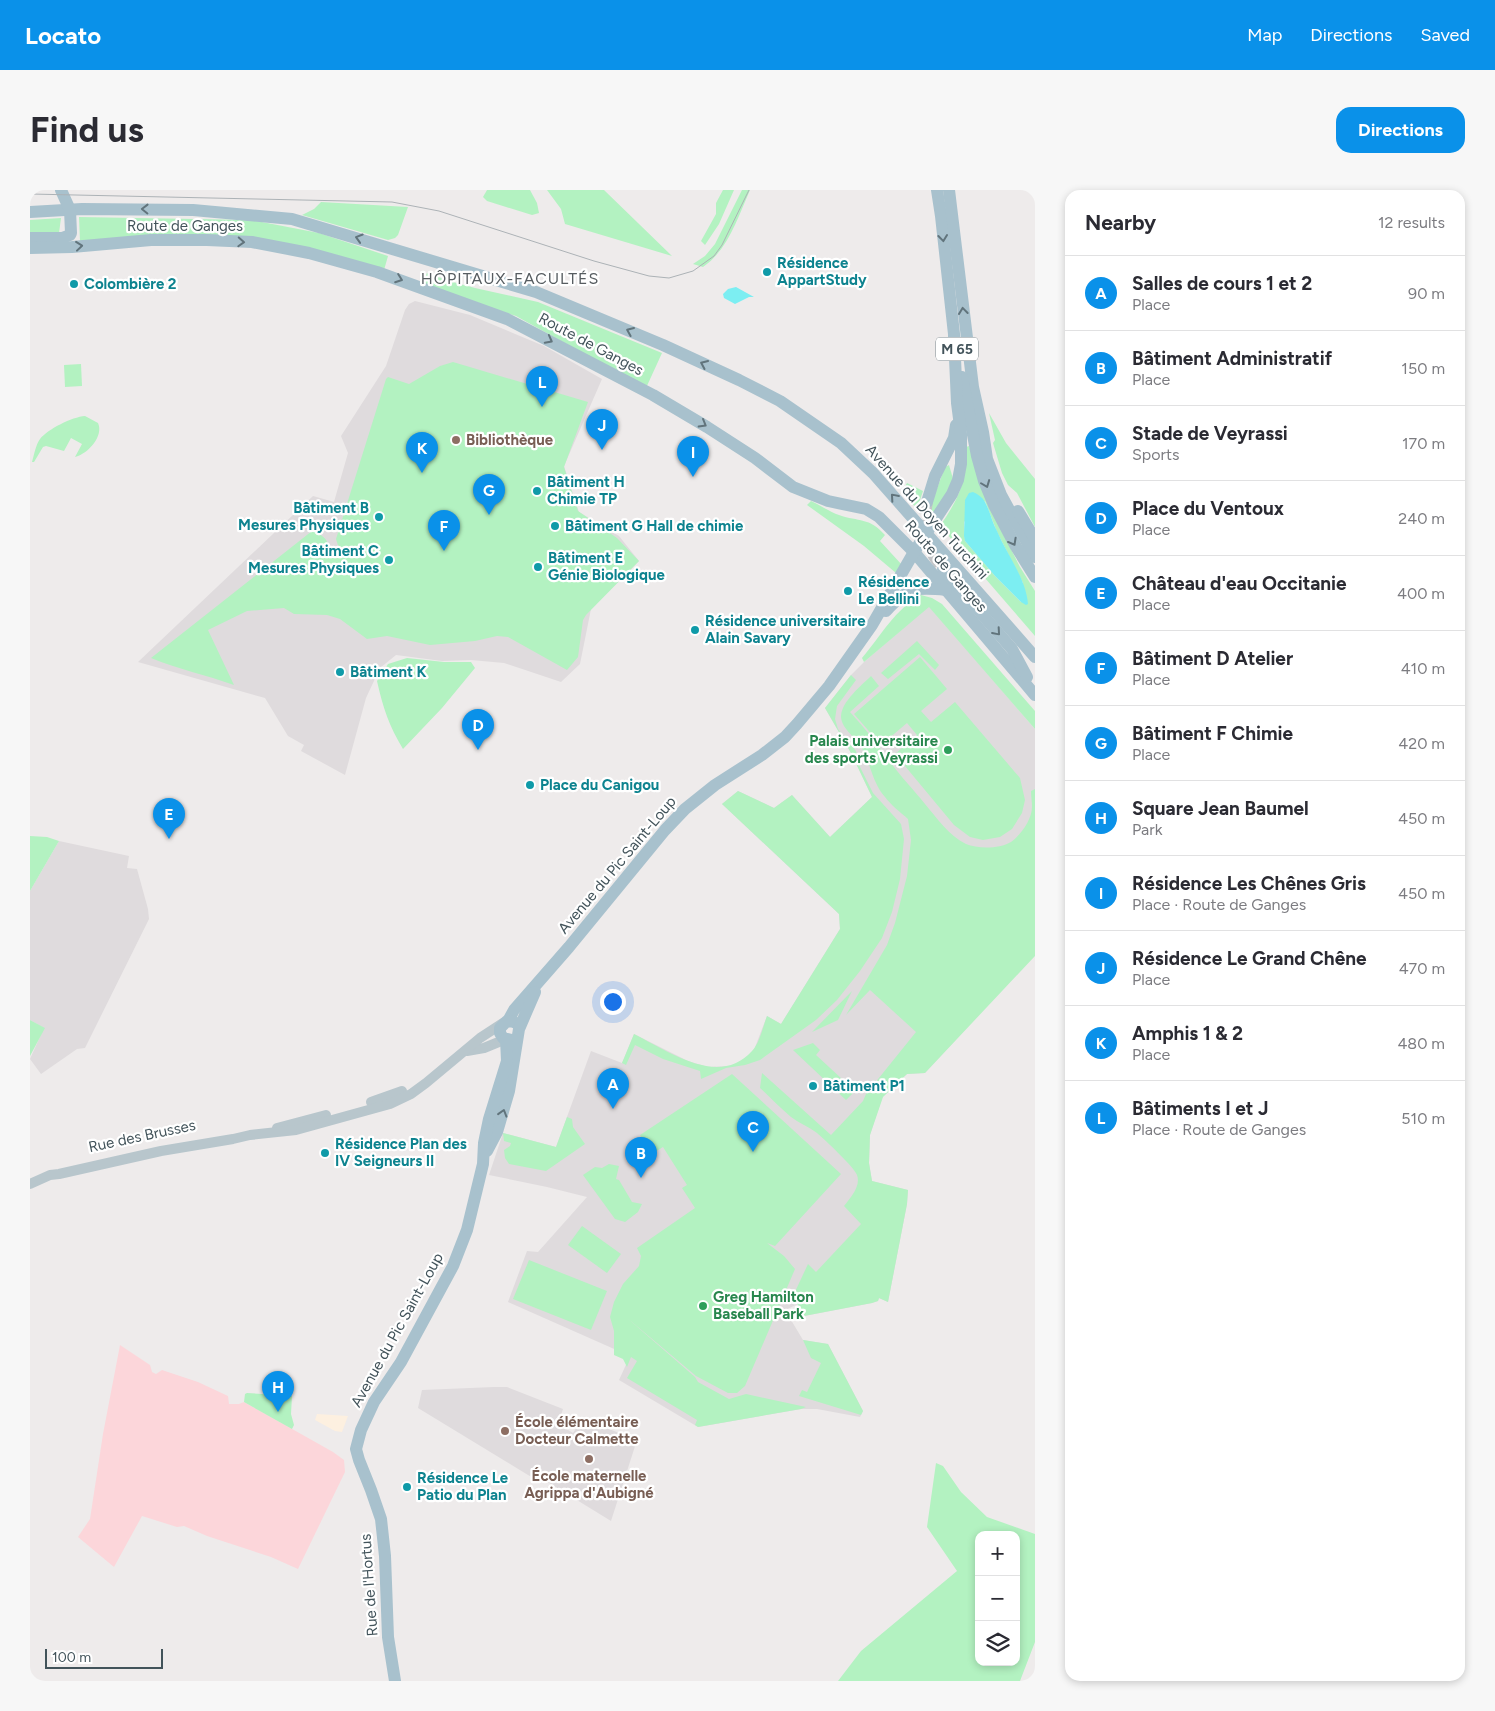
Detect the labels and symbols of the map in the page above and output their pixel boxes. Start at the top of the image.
one-way arrow [140,204,148,214]
street label: Route de Ganges [127,217,243,235]
one-way arrow [355,233,363,243]
one-way arrow [937,235,948,243]
one-way arrow [237,236,245,247]
one-way arrow [75,241,83,252]
place label: Résidence AppartStudy [777,254,867,289]
marker: Résidence AppartStudy [761,266,773,278]
district label: HÔPITAUX-FACULTÉS [421,269,599,288]
one-way arrow [394,273,402,283]
place label: Colombière 2 [84,275,177,293]
marker: Colombière 2 [68,278,80,290]
one-way arrow [958,307,969,315]
street label: Route de Ganges [536,309,646,379]
one-way arrow [626,327,635,338]
one-way arrow [544,334,553,344]
road number: M 65 [936,338,978,360]
one-way arrow [700,360,709,371]
pin: L [526,366,558,407]
pin: J [586,409,618,450]
one-way arrow [697,418,706,428]
place label: Bibliothèque [466,431,554,449]
pin: K [406,432,438,473]
marker: Bibliothèque [450,434,462,446]
pin: I [677,436,709,477]
street label: Avenue du Doyen Turchini [862,441,992,583]
place label: Bâtiment H Chimie TP [547,473,625,508]
pin: G [473,474,505,515]
one-way arrow [980,479,990,488]
marker: Bâtiment H Chimie TP [531,485,543,497]
one-way arrow [891,494,900,503]
place label: Bâtiment B Mesures Physiques [238,499,369,534]
pin: F [428,510,460,551]
marker: Bâtiment B Mesures Physiques [373,511,385,523]
street label: Route de Ganges [901,516,991,616]
place label: Bâtiment G Hall de chimie [565,517,744,535]
marker: Bâtiment G Hall de chimie [549,520,561,532]
one-way arrow [1007,536,1017,545]
place label: Bâtiment C Mesures Physiques [248,542,379,577]
place label: Bâtiment E Génie Biologique [548,549,665,584]
marker: Bâtiment C Mesures Physiques [383,554,395,566]
marker: Bâtiment E Génie Biologique [532,561,544,573]
place label: Résidence Le Bellini [858,573,930,608]
marker: Résidence Le Bellini [842,585,854,597]
place label: Résidence universitaire Alain Savary [705,612,866,647]
marker: Résidence universitaire Alain Savary [689,624,701,636]
one-way arrow [992,627,1001,636]
place label: Bâtiment K [350,663,427,681]
marker: Bâtiment K [334,666,346,678]
pin: D [462,709,494,750]
place label: Palais universitaire des sports Veyrassi [805,732,939,767]
marker: Palais universitaire des sports Veyrassi [942,744,954,756]
place label: Place du Canigou [540,776,659,794]
marker: Place du Canigou [524,779,536,791]
street label: Avenue du Pic Saint-Loup [554,793,680,937]
pin: E [153,798,185,839]
your location [600,989,626,1015]
pin: A [597,1068,629,1109]
place label: Bâtiment P1 [823,1077,905,1095]
marker: Bâtiment P1 [807,1080,819,1092]
one-way arrow [497,1110,507,1118]
pin: C [737,1111,769,1152]
street label: Rue des Brusses [87,1116,197,1156]
place label: Résidence Plan des IV Seigneurs II [335,1135,467,1170]
pin: B [625,1137,657,1178]
marker: Résidence Plan des IV Seigneurs II [319,1147,331,1159]
street label: Avenue du Pic Saint-Loup [347,1250,447,1410]
place label: Greg Hamilton Baseball Park [713,1288,814,1323]
marker: Greg Hamilton Baseball Park [697,1300,709,1312]
pin: H [262,1371,294,1412]
place label: École élémentaire Docteur Calmette [515,1413,639,1448]
marker: École élémentaire Docteur Calmette [499,1425,511,1437]
marker: École maternelle Agrippa d'Aubigné [583,1453,595,1465]
place label: École maternelle Agrippa d'Aubigné [524,1467,654,1502]
place label: Résidence Le Patio du Plan [417,1469,509,1504]
marker: Résidence Le Patio du Plan [401,1481,413,1493]
street label: Rue de l'Hortus [356,1533,382,1637]
scale bar [45,1646,162,1669]

